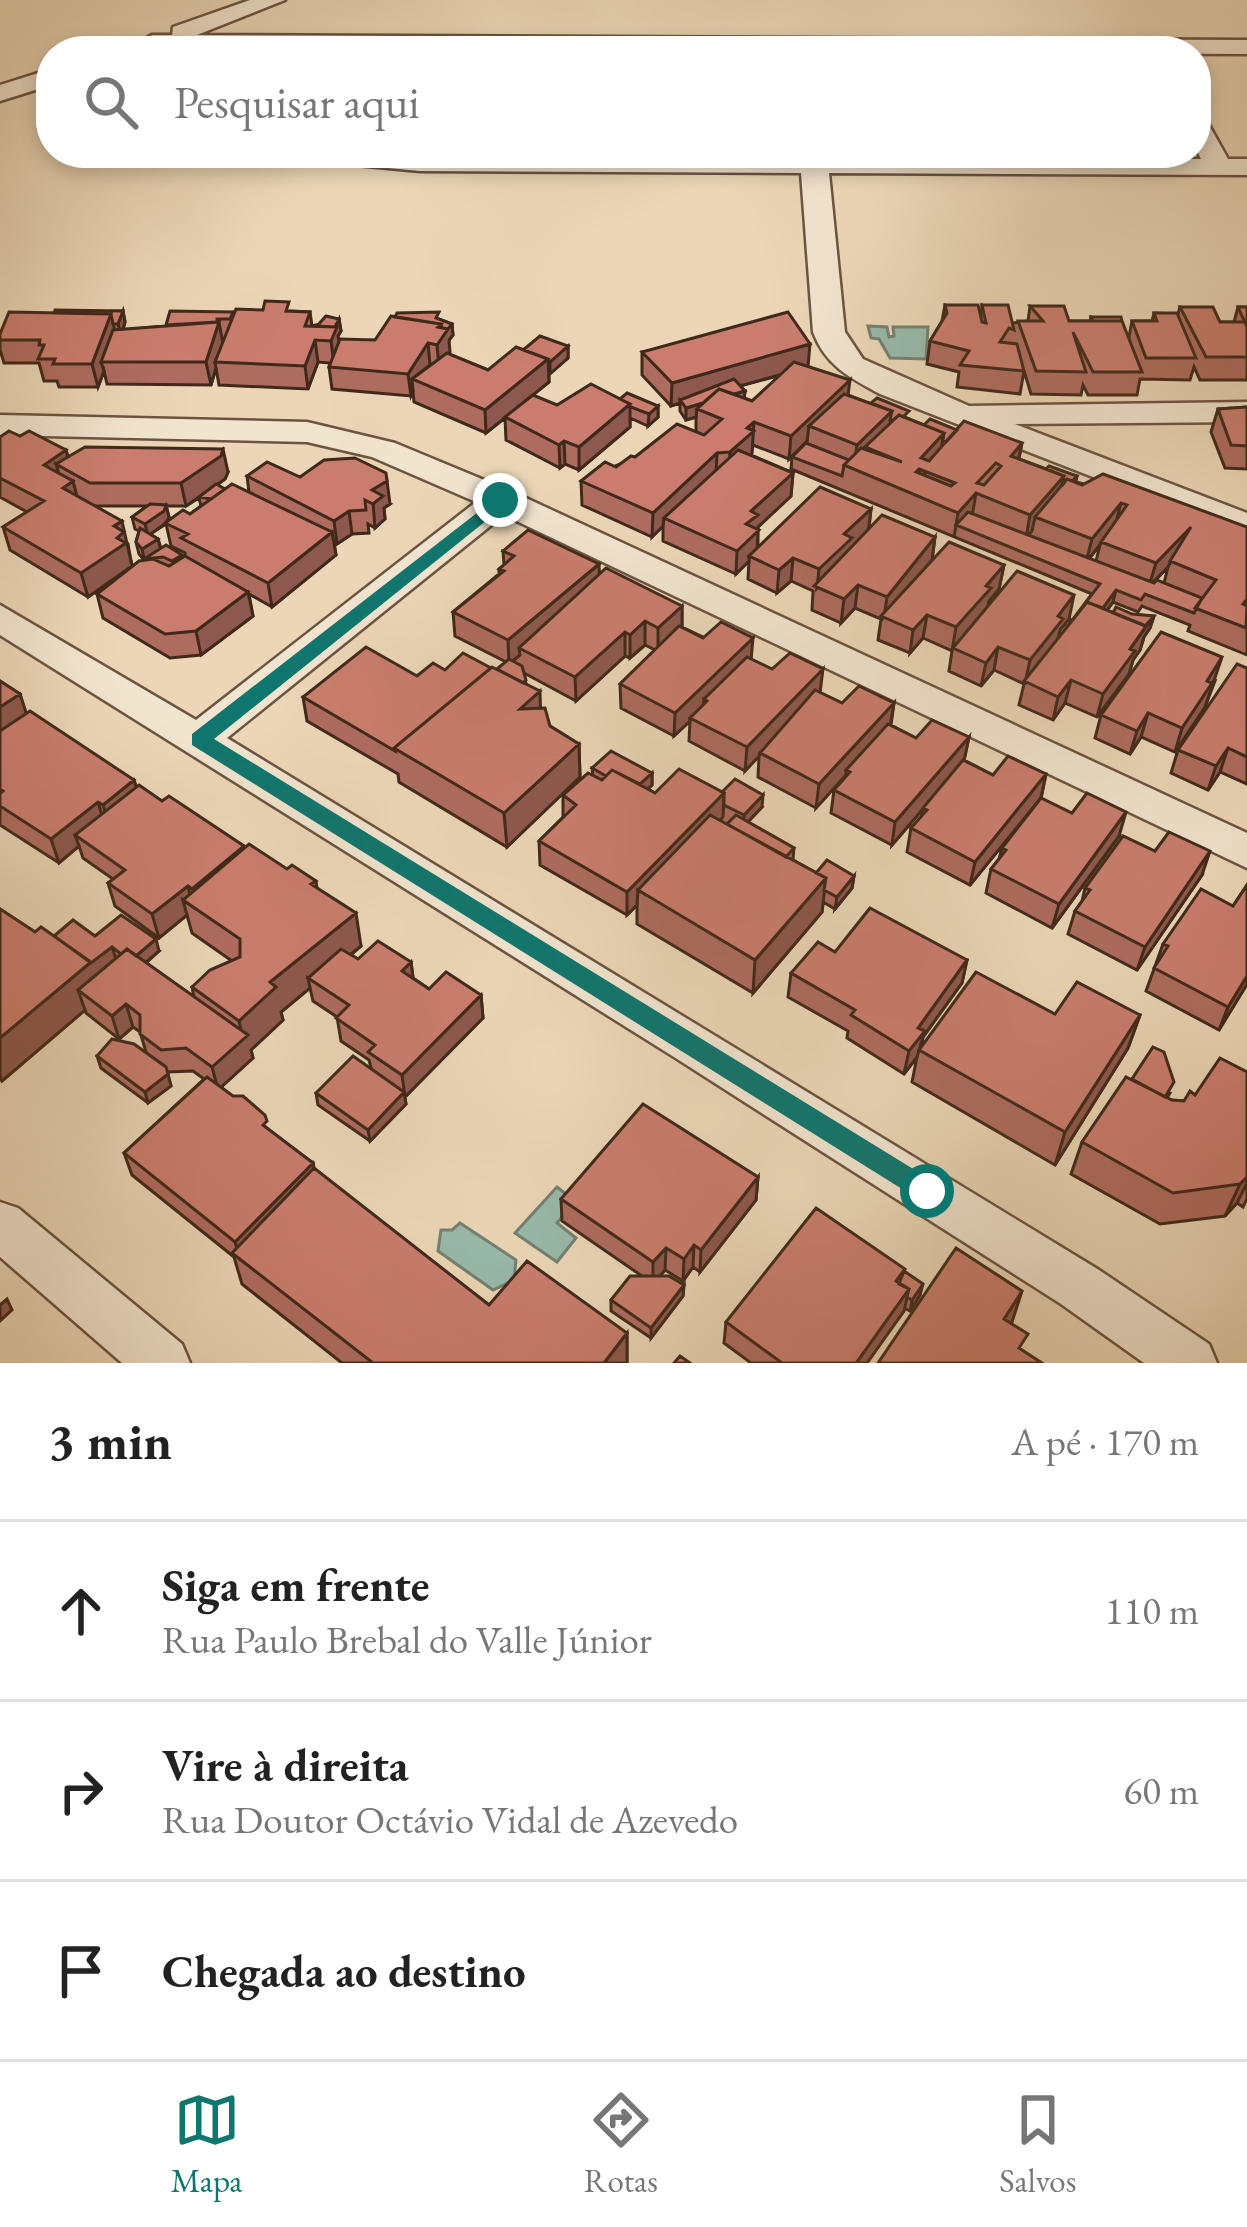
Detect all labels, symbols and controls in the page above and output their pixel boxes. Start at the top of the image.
search box [36,36,1211,168]
icon: search [78,69,144,135]
text: Pesquisar aqui [174,73,420,131]
route end [473,473,527,527]
route start [900,1164,954,1218]
text: 3 min [48,1408,172,1474]
text: A pé · 170 m [1011,1416,1199,1467]
text: Siga em frente [162,1556,430,1614]
icon: ahead [48,1578,114,1644]
text: 110 m [1105,1585,1199,1636]
text: Rua Paulo Brebal do Valle Júnior [162,1614,652,1665]
text: Vire à direita [162,1736,409,1794]
icon: right [48,1758,114,1824]
text: 60 m [1123,1765,1199,1816]
text: Rua Doutor Octávio Vidal de Azevedo [162,1794,738,1845]
icon: arrive [48,1938,114,2004]
text: Chegada ao destino [162,1942,526,2000]
tab: Mapa [171,2087,243,2202]
tab: Rotas [584,2087,658,2202]
tab: Salvos [999,2087,1076,2202]

